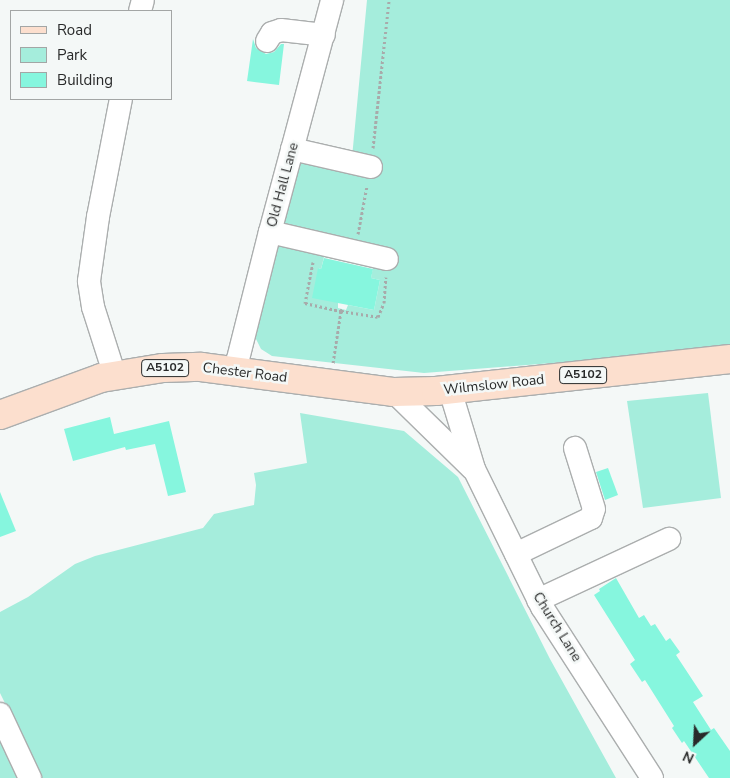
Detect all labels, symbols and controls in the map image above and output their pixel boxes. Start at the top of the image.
legend [10,10,172,100]
text: Road [57,20,92,40]
text: Park [57,45,87,65]
text: Building [57,70,113,90]
street label: Old Hall Lane [264,141,302,229]
road number: A5102 [140,358,190,378]
street label: Chester Road [202,359,288,387]
road number: A5102 [558,366,608,384]
street label: Wilmslow Road [443,371,545,399]
street label: Church Lane [529,589,585,665]
north arrow [670,718,720,768]
text: N [680,746,697,768]

